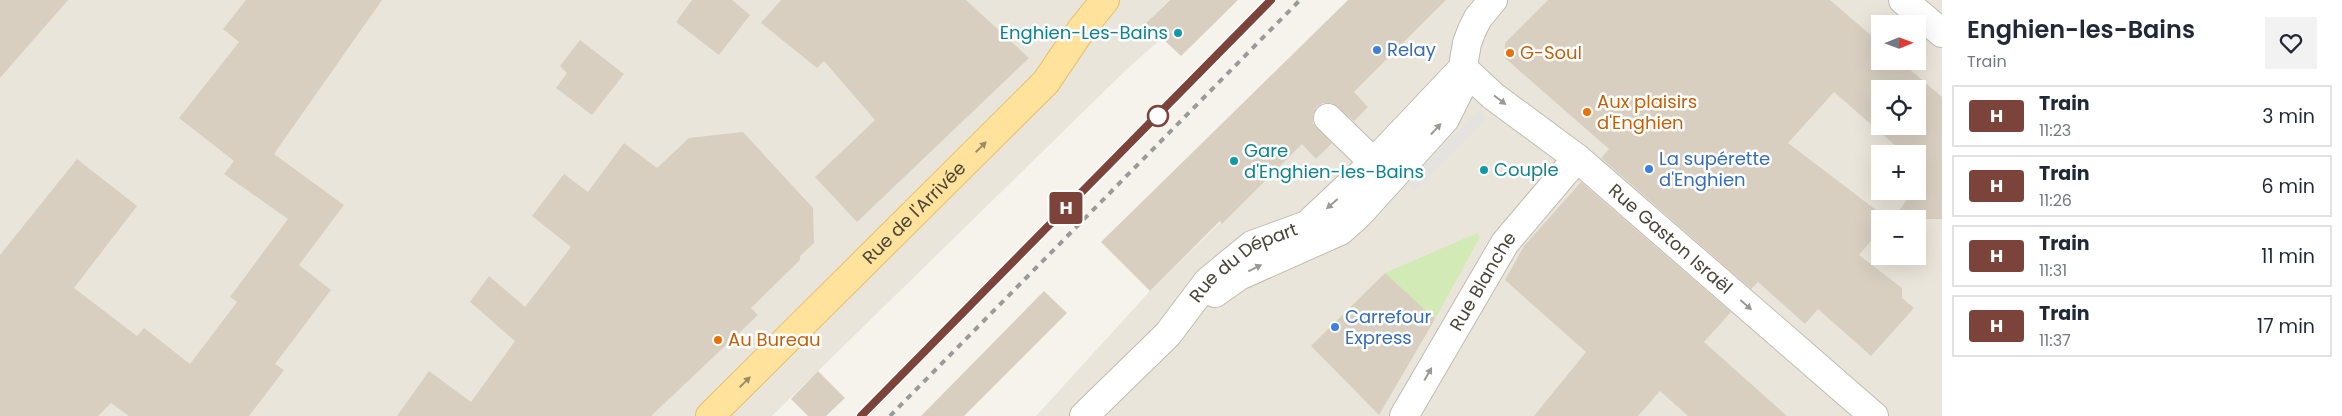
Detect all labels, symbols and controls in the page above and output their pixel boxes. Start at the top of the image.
text: Enghien-les-Bains [1967,13,2195,46]
north arrow [1871,15,1926,70]
map controls [1871,15,1926,265]
button: heart [2265,17,2317,69]
place label: Enghien-Les-Bains [1000,20,1168,45]
marker: Enghien-Les-Bains [1172,27,1184,39]
place label: Relay [1387,37,1436,62]
place label: G-Soul [1520,40,1582,65]
marker: Relay [1371,44,1383,56]
marker: G-Soul [1504,47,1516,59]
text: Train [1967,50,2007,73]
button: locate [1871,80,1926,135]
place label: Aux plaisirs d'Enghien [1597,89,1697,135]
text: Train [2039,90,2090,117]
one-way arrow [1493,95,1507,105]
text: H [1990,103,2003,128]
text: 3 min [2262,103,2315,130]
unlabelled marker [1147,105,1169,127]
marker: Aux plaisirs d'Enghien [1581,106,1593,118]
text: 11:23 [2039,119,2071,142]
one-way arrow [1430,123,1442,135]
place label: Gare d'Enghien-les-Bains [1244,138,1424,184]
one-way arrow [975,141,987,153]
button: + [1871,145,1926,200]
place label: La supérette d'Enghien [1659,146,1770,192]
marker: Gare d'Enghien-les-Bains [1228,155,1240,167]
street label: Rue de l'Arrivée [857,156,971,270]
place label: Couple [1494,157,1559,182]
text: Train [2039,160,2090,187]
marker: La supérette d'Enghien [1643,163,1655,175]
marker: Couple [1478,164,1490,176]
text: H [1990,173,2003,198]
text: 6 min [2261,173,2315,200]
street label: Rue Gaston Israël [1603,178,1738,300]
text: 11:26 [2039,189,2072,212]
line badge: H [1050,192,1082,224]
text: H [1059,195,1073,220]
one-way arrow [1325,198,1338,209]
button: − [1871,210,1926,265]
street label: Rue du Départ [1183,217,1301,307]
street label: Rue Blanche [1443,226,1521,335]
text: Train [2039,230,2090,257]
text: H [1990,243,2003,268]
text: 11 min [2261,243,2315,270]
text: 11:31 [2039,259,2067,282]
one-way arrow [1248,264,1263,273]
one-way arrow [1739,299,1752,310]
text: Train [2039,300,2090,327]
place label: Carrefour Express [1345,304,1432,350]
text: H [1990,313,2003,338]
text: 17 min [2257,313,2315,340]
marker: Carrefour Express [1329,321,1341,333]
place label: Au Bureau [728,327,821,352]
text: 11:37 [2039,329,2071,352]
marker: Au Bureau [712,334,724,346]
one-way arrow [1424,367,1433,380]
one-way arrow [739,376,751,388]

